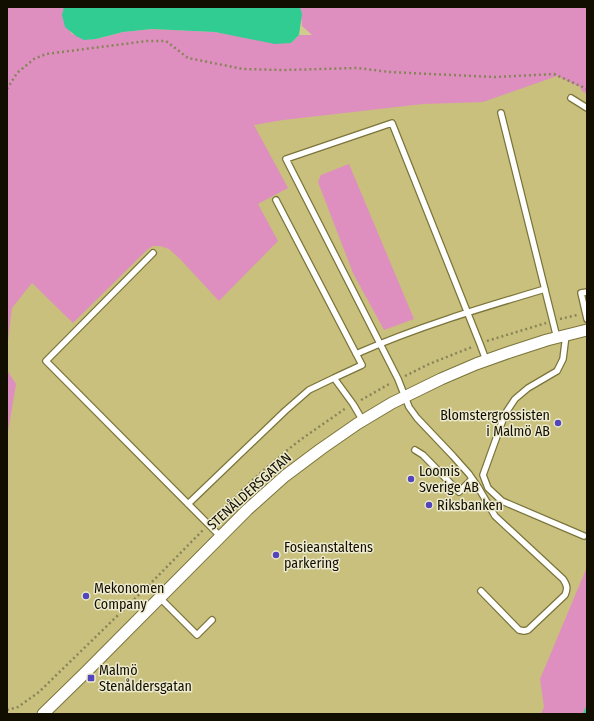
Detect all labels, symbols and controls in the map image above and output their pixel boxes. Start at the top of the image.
place label: Blomstergrossisten i Malmö AB [440,407,550,440]
marker: Blomstergrossisten i Malmö AB [553,418,563,428]
street label: STENÅLDERSGATAN [203,448,295,534]
place label: Loomis Sverige AB [419,463,479,496]
marker: Loomis Sverige AB [406,474,416,484]
place label: Riksbanken [437,497,503,514]
marker: Riksbanken [424,500,434,510]
place label: Fosieanstaltens parkering [284,539,373,572]
marker: Fosieanstaltens parkering [271,550,281,560]
place label: Mekonomen Company [94,580,164,613]
marker: Mekonomen Company [81,591,91,601]
place label: Malmö Stenåldersgatan [99,662,192,695]
marker: Malmö Stenåldersgatan [86,673,96,683]

